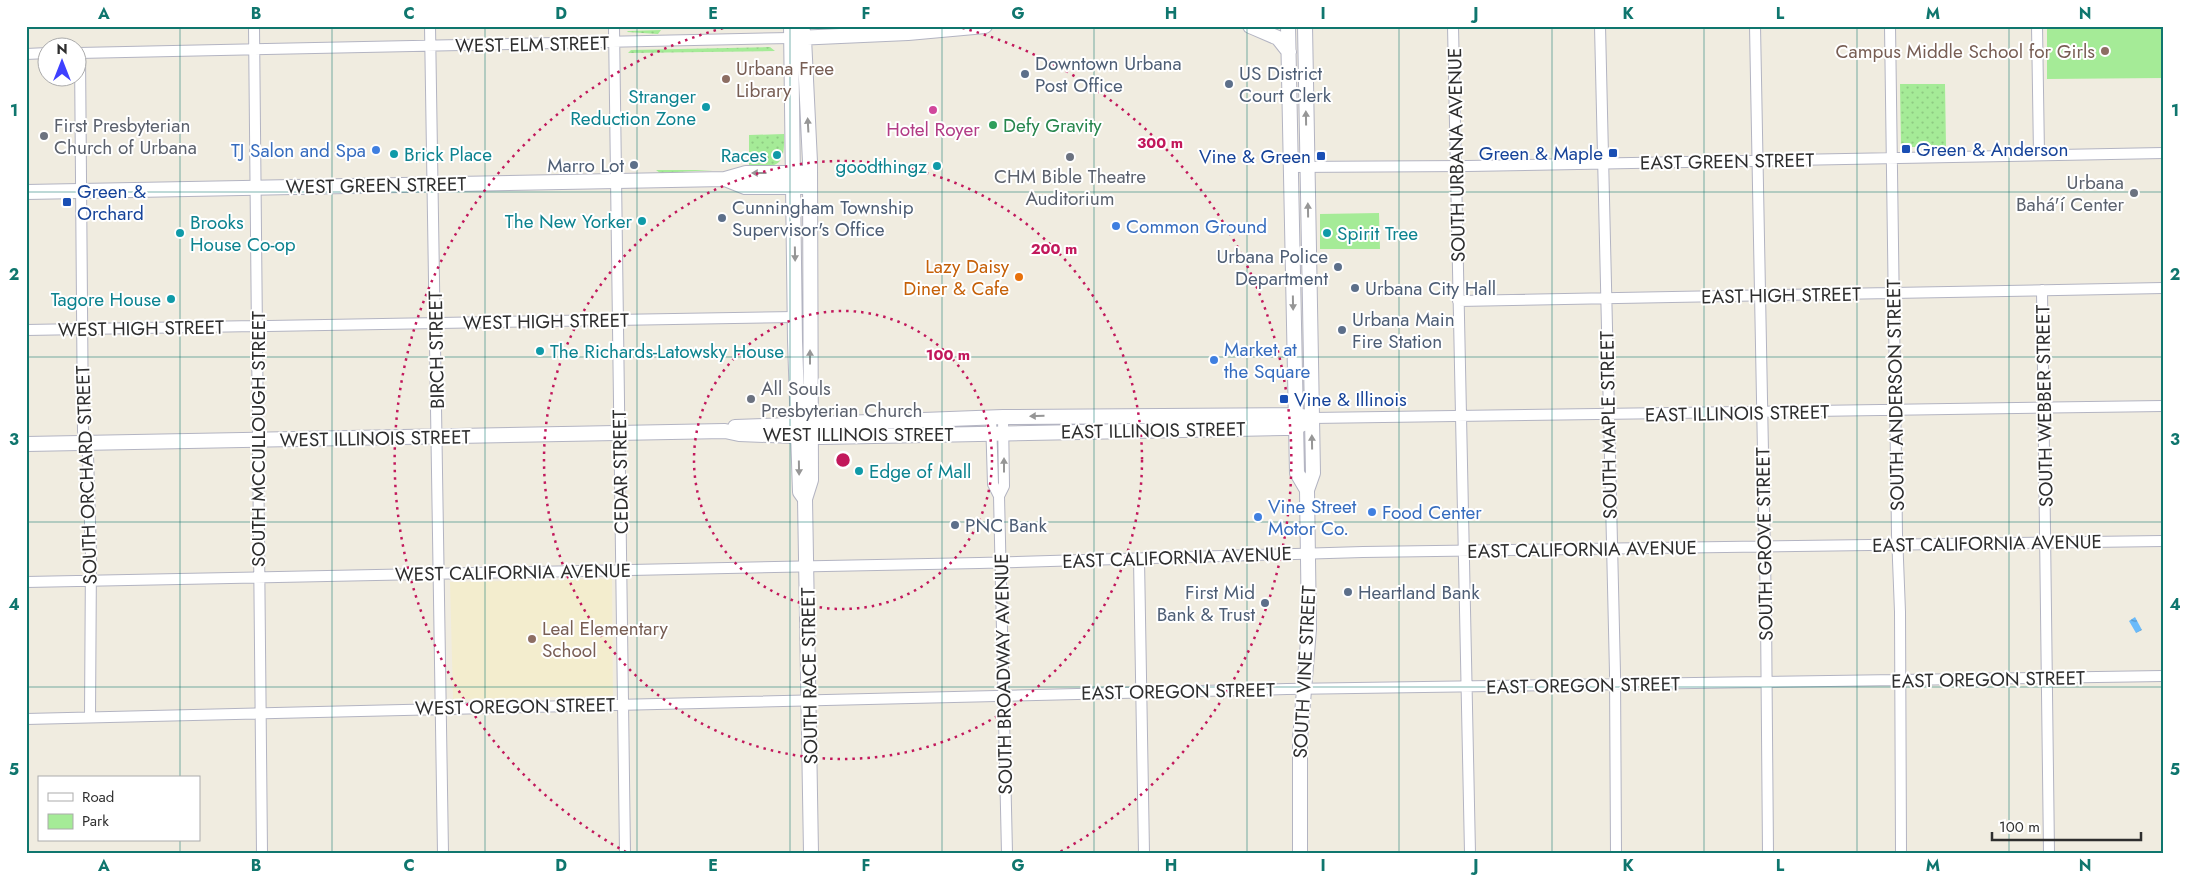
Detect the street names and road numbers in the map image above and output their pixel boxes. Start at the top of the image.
street label: WEST ELM STREET [455,30,609,59]
street label: SOUTH URBANA AVENUE [1441,48,1472,262]
street label: EAST GREEN STREET [1640,146,1815,177]
street label: WEST GREEN STREET [286,170,467,201]
street label: SOUTH ANDERSON STREET [1880,279,1911,511]
street label: EAST HIGH STREET [1701,281,1861,310]
street label: BIRCH STREET [422,291,451,409]
street label: SOUTH WEBBER STREET [2029,304,2060,507]
street label: WEST HIGH STREET [463,307,629,336]
street label: SOUTH MCCULLOUGH STREET [245,311,272,567]
street label: WEST HIGH STREET [58,314,224,343]
street label: SOUTH MAPLE STREET [1593,331,1624,519]
street label: SOUTH ORCHARD STREET [69,365,104,585]
street label: EAST ILLINOIS STREET [1645,398,1830,429]
street label: CEDAR STREET [606,409,635,534]
street label: EAST ILLINOIS STREET [1061,415,1246,446]
street label: WEST ILLINOIS STREET [763,421,954,448]
street label: WEST ILLINOIS STREET [279,423,471,454]
street label: SOUTH GROVE STREET [1749,447,1780,641]
street label: EAST CALIFORNIA AVENUE [1872,528,2102,559]
street label: EAST CALIFORNIA AVENUE [1467,534,1697,565]
street label: EAST CALIFORNIA AVENUE [1062,540,1292,575]
street label: SOUTH BROADWAY AVENUE [988,553,1019,795]
street label: WEST CALIFORNIA AVENUE [395,557,631,588]
street label: SOUTH VINE STREET [1286,585,1323,759]
street label: SOUTH RACE STREET [794,587,825,765]
street label: EAST OREGON STREET [1891,664,2085,695]
street label: EAST OREGON STREET [1486,670,1680,701]
street label: EAST OREGON STREET [1081,676,1275,707]
street label: WEST OREGON STREET [415,691,615,722]

